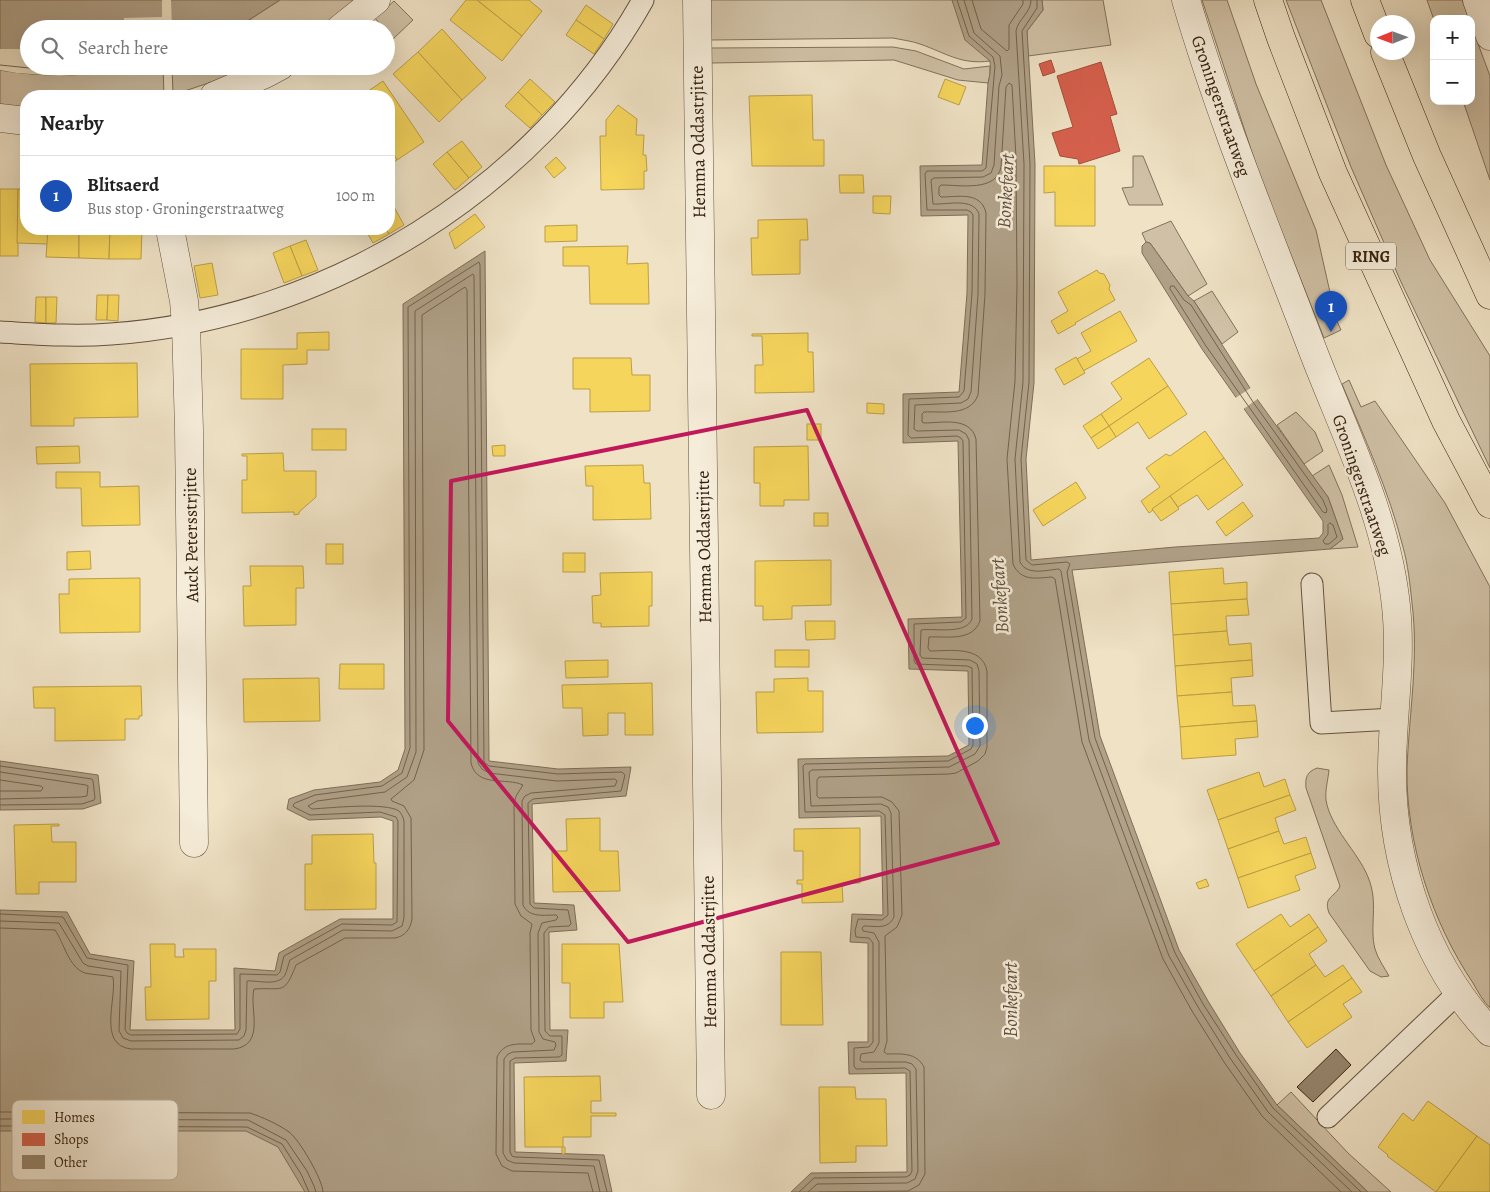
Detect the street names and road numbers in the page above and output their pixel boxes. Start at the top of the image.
street label: Groningerstraatweg [1186,32,1256,180]
street label: Hemma Oddastrjitte [685,65,711,219]
road number: RING [1346,242,1396,270]
street label: Groningerstraatweg [1327,411,1397,559]
street label: Auck Petersstrjitte [178,467,204,604]
street label: Hemma Oddastrjitte [691,470,717,624]
street label: Hemma Oddastrjitte [696,875,722,1029]

